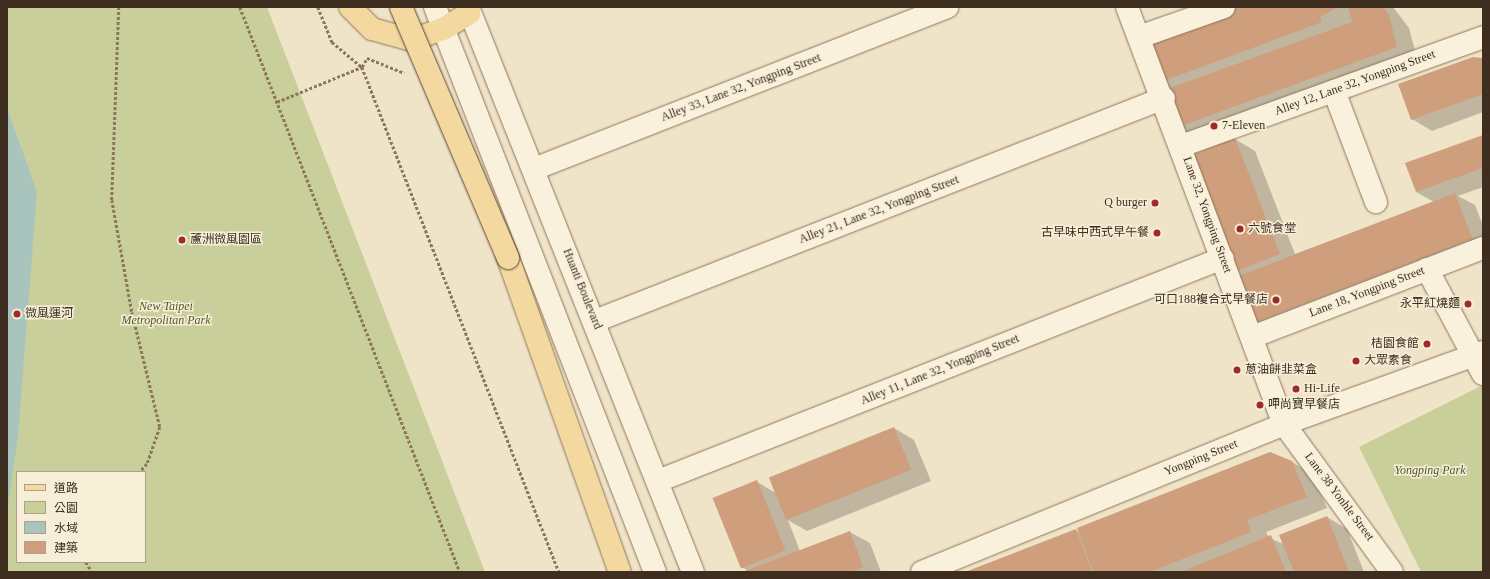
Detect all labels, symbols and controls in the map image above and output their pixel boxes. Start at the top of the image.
street label: Alley 12, Lane 32, Yongping Street [1272,47,1438,119]
street label: Alley 33, Lane 32, Yongping Street [659,51,823,125]
place label: 7-Eleven [1222,119,1265,133]
marker: 7-Eleven [1209,121,1219,131]
street label: Lane 32, Yongping Street [1179,155,1235,275]
street label: Alley 21, Lane 32, Yongping Street [797,173,961,247]
place label: Q burger [1104,196,1147,210]
marker: Q burger [1150,198,1160,208]
place label: 六號食堂 [1248,222,1296,236]
marker: 六號食堂 [1235,224,1245,234]
place label: 古早味中西式早午餐 [1041,226,1149,240]
marker: 古早味中西式早午餐 [1152,228,1162,238]
place label: 蘆洲微風園區 [190,233,262,247]
marker: 蘆洲微風園區 [177,235,187,245]
street label: Huanti Boulevard [559,247,605,331]
street label: Lane 18, Yongping Street [1307,263,1427,321]
place label: 可口188複合式早餐店 [1154,293,1268,307]
marker: 可口188複合式早餐店 [1271,295,1281,305]
place label: 永平紅燒麵 [1400,297,1460,311]
marker: 永平紅燒麵 [1463,299,1473,309]
park label: New Taipei Metropolitan Park [121,300,211,328]
place label: 微風運河 [25,307,73,321]
marker: 微風運河 [12,309,22,319]
street label: Alley 11, Lane 32, Yongping Street [858,331,1022,409]
place label: 桔園食館 [1371,337,1419,351]
marker: 桔園食館 [1422,339,1432,349]
place label: 大眾素食 [1364,354,1412,368]
marker: 大眾素食 [1351,356,1361,366]
place label: 蔥油餅韭菜盒 [1245,363,1317,377]
marker: 蔥油餅韭菜盒 [1232,365,1242,375]
place label: Hi-Life [1304,382,1340,396]
marker: Hi-Life [1291,384,1301,394]
place label: 呷尚寶早餐店 [1268,398,1340,412]
marker: 呷尚寶早餐店 [1255,400,1265,410]
street label: Yongping Street [1162,437,1240,479]
street label: Lane 38 Yonhle Street [1301,450,1377,544]
park label: Yongping Park [1394,464,1466,478]
legend [16,471,146,563]
text: 道路 [54,481,78,495]
text: 公園 [54,501,78,515]
text: 水域 [54,521,78,535]
text: 建築 [54,541,78,555]

